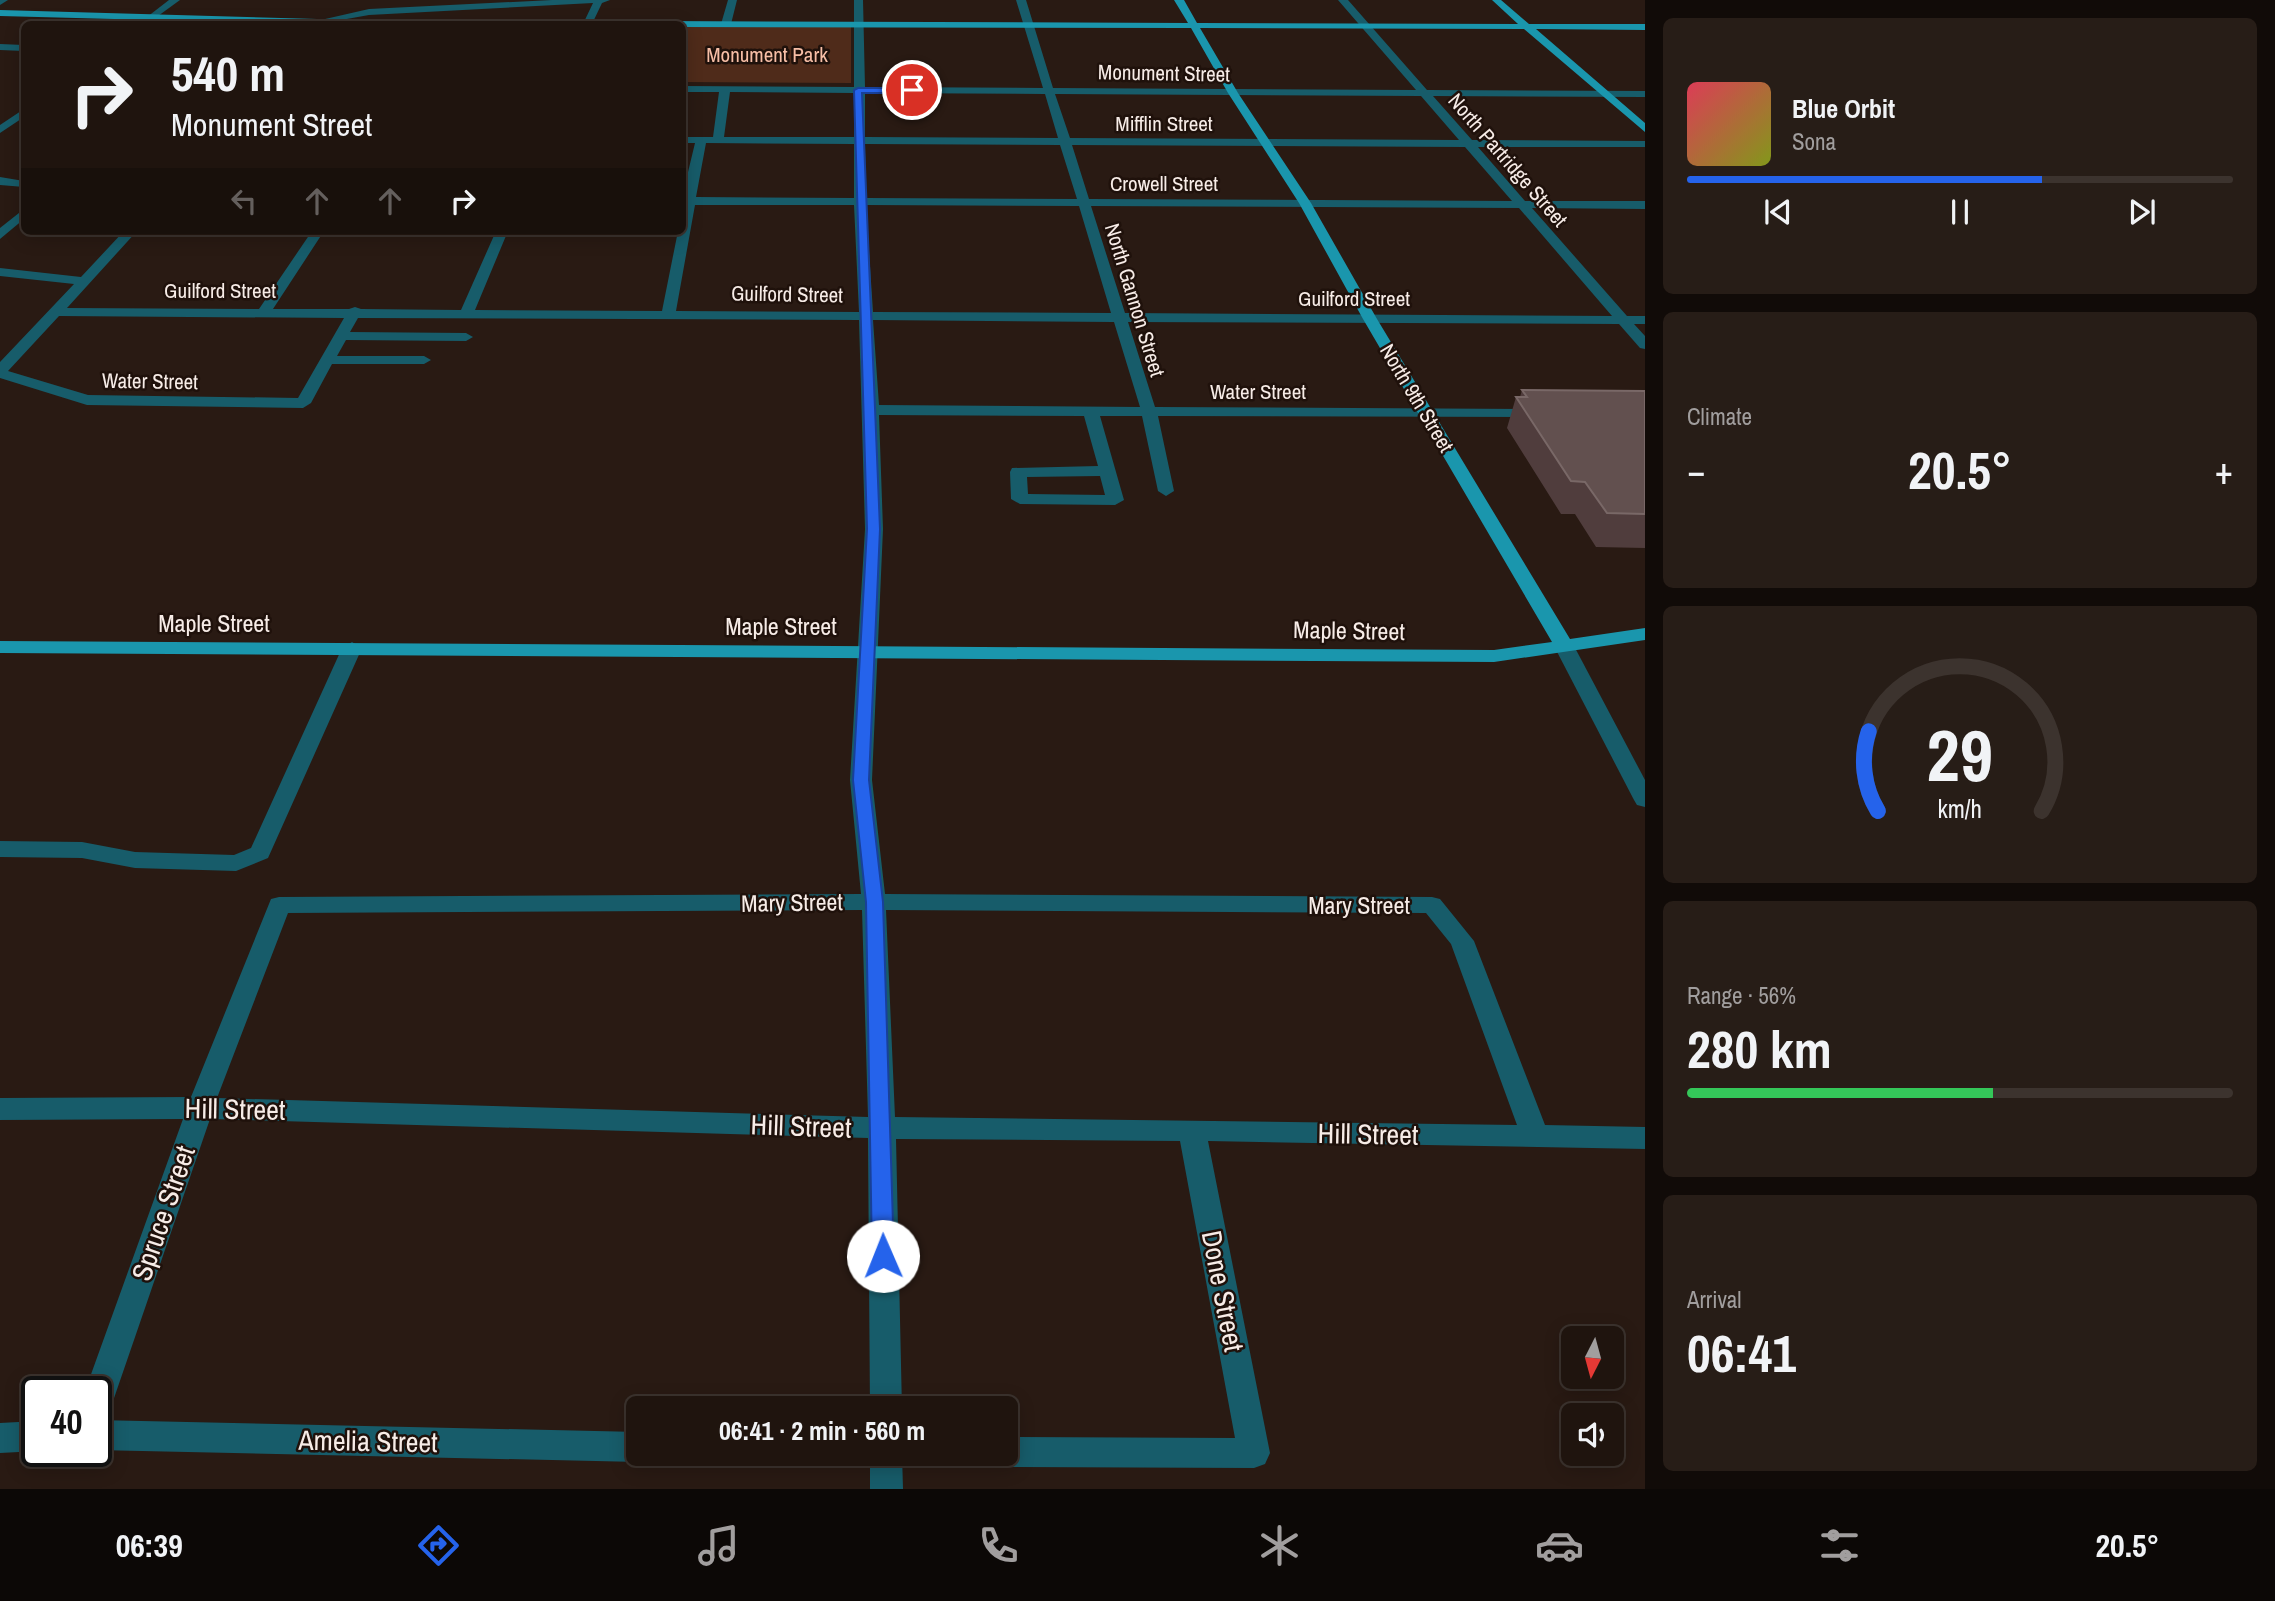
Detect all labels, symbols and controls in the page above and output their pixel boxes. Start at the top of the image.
text: 540 m [171,40,285,106]
park label: Monument Park [706,40,828,69]
icon: right [56,49,147,140]
street label: Monument Street [1098,57,1230,89]
pin [882,60,942,120]
icon: arrive [893,71,931,109]
street label: North Partridge Street [1442,87,1574,233]
text: Blue Orbit [1792,91,1895,126]
text: Monument Street [171,103,372,146]
street label: Mifflin Street [1115,109,1213,138]
text: Sona [1792,126,1836,157]
street label: Crowell Street [1110,169,1218,198]
icon: left [225,182,263,220]
icon: ahead [298,182,336,220]
icon: ahead [371,182,409,220]
icon: right [444,182,482,220]
icon: previous [1759,193,1797,231]
icon: pause [1941,193,1979,231]
icon: next [2123,193,2161,231]
street label: North Gannon Street [1098,220,1172,380]
street label: Guilford Street [164,276,276,305]
street label: Guilford Street [731,279,843,309]
street label: Guilford Street [1298,284,1410,313]
street label: North 9th Street [1373,338,1461,458]
street label: Water Street [102,366,198,396]
street label: Water Street [1210,377,1306,406]
text: Climate [1687,401,1752,432]
text: 20.5° [1908,435,2012,505]
text: − [1687,445,1705,496]
text: + [2215,445,2233,496]
street label: Maple Street [158,607,270,639]
street label: Maple Street [725,610,837,642]
street label: Maple Street [1293,613,1406,647]
text: 29 [1927,706,1993,804]
text: km/h [1938,791,1982,825]
street label: Mary Street [741,885,844,919]
street label: Mary Street [1308,889,1410,921]
text: Range · 56% [1687,980,1796,1011]
text: 280 km [1687,1014,1832,1084]
street label: Hill Street [184,1089,286,1129]
street label: Hill Street [750,1105,852,1147]
street label: Hill Street [1317,1114,1419,1154]
street label: Spruce Street [122,1140,204,1286]
position arrow [846,1219,920,1293]
street label: Done Street [1193,1227,1253,1355]
text: Arrival [1687,1284,1742,1315]
text: 06:41 [1687,1318,1796,1388]
north arrow [1561,1326,1624,1390]
map controls [1561,1326,1624,1466]
speed limit sign: 40 [21,1376,112,1467]
button: sound [1561,1403,1624,1466]
text: 06:41 · 2 min · 560 m [719,1413,925,1448]
street label: Amelia Street [297,1421,438,1461]
icon: directions [414,1521,463,1570]
icon: music [694,1521,743,1570]
icon: phone [974,1521,1023,1570]
icon: climate [1255,1521,1304,1570]
icon: car [1535,1521,1584,1570]
icon: filters [1815,1521,1864,1570]
text: 06:39 [116,1524,183,1567]
text: 20.5° [2095,1524,2159,1567]

